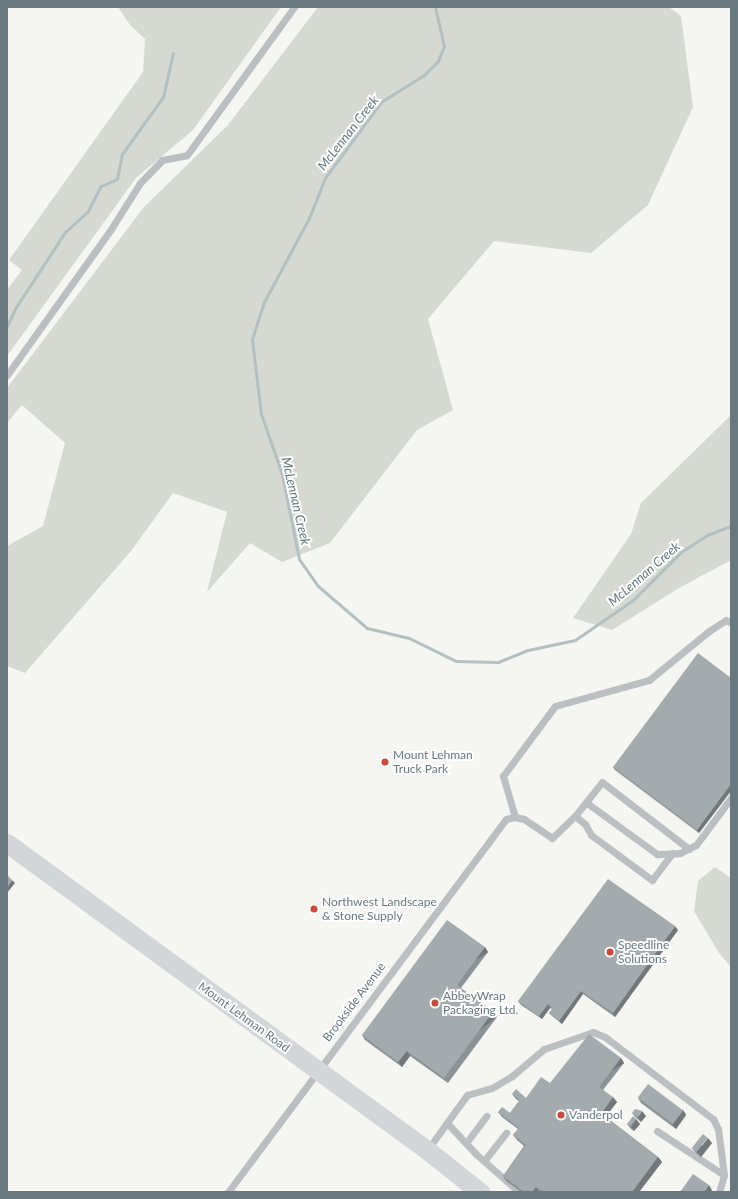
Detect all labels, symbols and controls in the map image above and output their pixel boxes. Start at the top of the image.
water label: McLennan Creek [314,93,382,173]
water label: McLennan Creek [278,455,314,547]
water label: McLennan Creek [605,539,683,609]
place label: Mount Lehman Truck Park [393,748,473,776]
marker: Mount Lehman Truck Park [380,757,390,767]
place label: Northwest Landscape & Stone Supply [322,895,437,923]
marker: Northwest Landscape & Stone Supply [309,904,319,914]
place label: Speedline Solutions [618,938,669,966]
marker: Speedline Solutions [605,947,615,957]
street label: Brookside Avenue [320,960,388,1044]
street label: Mount Lehman Road [196,979,292,1055]
place label: AbbeyWrap Packaging Ltd. [443,989,518,1017]
marker: AbbeyWrap Packaging Ltd. [430,998,440,1008]
place label: Vanderpol [569,1108,623,1122]
marker: Vanderpol [556,1110,566,1120]

